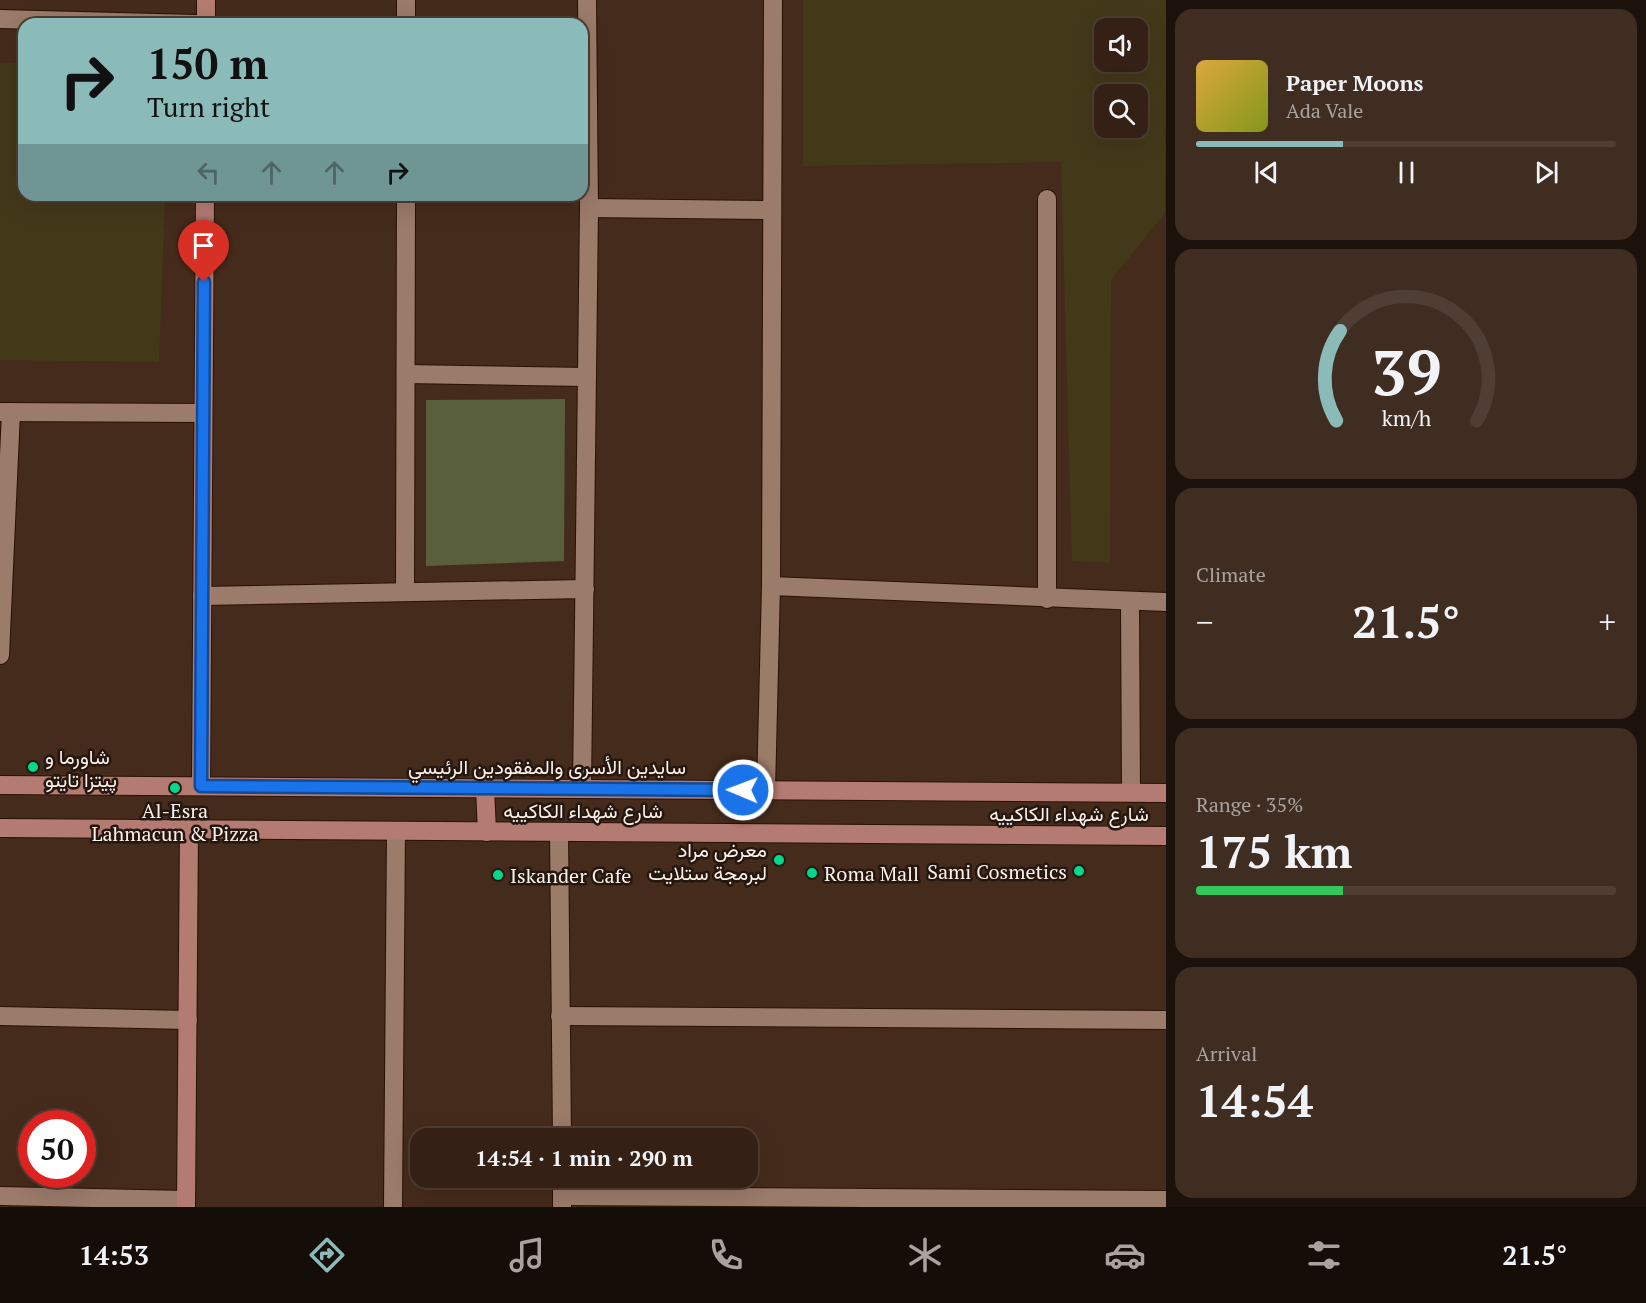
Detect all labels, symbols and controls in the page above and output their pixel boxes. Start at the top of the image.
map controls [1094,18,1148,138]
button: sound [1094,18,1148,72]
text: 150 m [147,35,268,91]
icon: right [48,42,126,120]
text: Paper Moons [1286,68,1424,97]
button: search [1094,84,1148,138]
text: Turn right [147,89,270,125]
text: Ada Vale [1286,97,1363,124]
icon: left [192,156,225,189]
icon: ahead [255,156,288,189]
icon: ahead [318,156,351,189]
icon: right [381,156,414,189]
icon: previous [1250,156,1283,189]
icon: pause [1390,156,1423,189]
icon: next [1530,156,1563,189]
pin [178,220,229,282]
icon: arrive [187,229,220,262]
text: 39 [1371,330,1441,413]
text: km/h [1381,404,1431,432]
text: Climate [1196,561,1266,588]
text: 21.5° [1352,591,1460,651]
text: − [1196,600,1214,643]
text: + [1598,600,1616,643]
place label: شاورما و پیتزا تايتو [45,743,117,794]
street label: سايدين الأسرى والمفقودين الرئيسي [408,753,686,784]
position arrow [711,758,775,822]
marker: شاورما و پیتزا تايتو [26,760,40,774]
marker: Al-Esra Lahmacun & Pizza [168,781,182,795]
text: Range · 35% [1196,791,1303,818]
place label: Al-Esra Lahmacun & Pizza [91,797,259,847]
street label: شارع شهداء الكاكييه [503,797,663,825]
street label: شارع شهداء الكاكييه [989,800,1149,828]
text: 175 km [1196,821,1352,881]
place label: معرض مراد لبرمجة ستلايت [648,836,767,886]
marker: معرض مراد لبرمجة ستلايت [772,853,786,867]
place label: Sami Cosmetics [927,858,1067,885]
place label: Roma Mall [824,860,919,887]
place label: Iskander Cafe [510,862,631,889]
marker: Sami Cosmetics [1072,864,1086,878]
marker: Roma Mall [805,866,819,880]
marker: Iskander Cafe [491,868,505,882]
text: Arrival [1196,1040,1257,1067]
text: 14:54 [1196,1070,1313,1130]
speed limit sign: 50 [18,1110,96,1188]
text: 14:54 · 1 min · 290 m [475,1143,693,1172]
icon: directions [306,1234,348,1276]
icon: music [506,1234,548,1276]
icon: phone [705,1234,747,1276]
icon: climate [904,1234,946,1276]
icon: car [1104,1234,1146,1276]
icon: filters [1303,1234,1345,1276]
text: 14:53 [79,1237,149,1273]
text: 21.5° [1502,1237,1567,1273]

